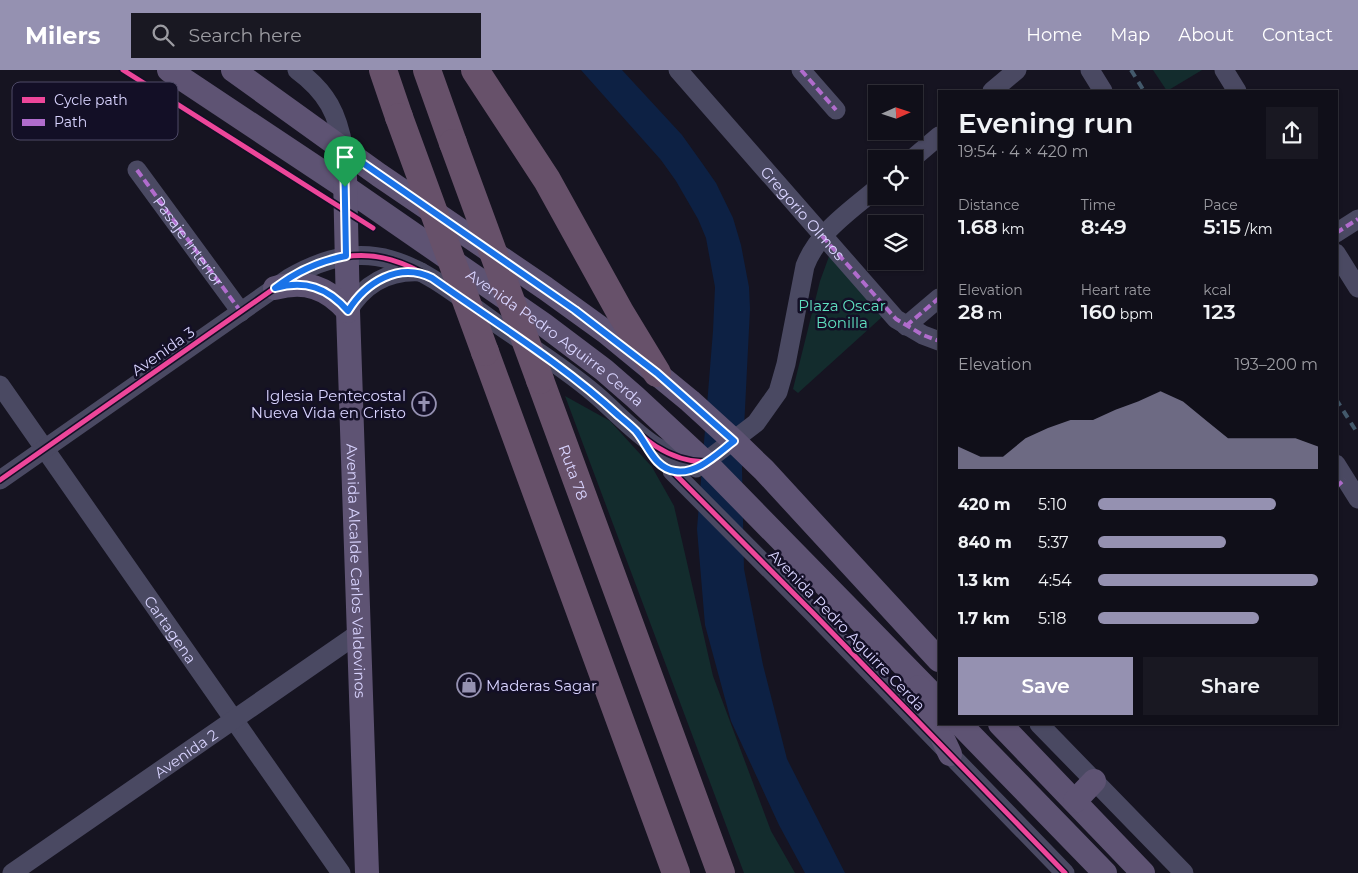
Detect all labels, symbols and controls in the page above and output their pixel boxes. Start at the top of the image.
search box [131,13,481,58]
text: Milers [25,21,101,50]
icon: search [149,21,177,49]
text: Search here [189,24,302,47]
text: Home [1026,24,1082,46]
text: Map [1110,24,1150,46]
text: About [1178,24,1234,46]
text: Contact [1262,24,1333,46]
legend [12,82,178,140]
north arrow [868,85,922,140]
map controls [868,85,923,270]
text: Cycle path [54,91,128,109]
text: Evening run [958,106,1133,140]
button: share [1266,107,1318,159]
text: Path [54,113,87,131]
pin [324,136,366,187]
text: 19:54 · 4 × 420 m [958,142,1088,161]
icon: arrive [331,143,359,171]
button: locate [868,150,923,205]
street label: Gregorio Olmos [757,162,849,264]
street label: Pasaje Interior [150,192,228,290]
text: Distance [958,196,1020,214]
text: Time [1081,196,1116,214]
text: Pace [1203,196,1238,214]
text: 1.68 [958,214,998,239]
text: 8:49 [1081,214,1127,239]
text: 5:15 [1203,214,1241,239]
button: layers [868,215,923,270]
text: km [998,220,1025,238]
text: /km [1241,220,1273,238]
street label: Avenida Pedro Aguirre Cerda [463,264,648,410]
text: Elevation [958,281,1023,299]
text: Heart rate [1081,281,1151,299]
text: kcal [1203,281,1231,299]
park label: Plaza Oscar Bonilla [798,296,886,332]
text: 28 [958,299,984,324]
text: 160 [1081,299,1116,324]
text: 123 [1203,299,1236,324]
text: m [984,305,1002,323]
text: bpm [1116,305,1153,323]
street label: Avenida 3 [128,322,198,380]
text: Elevation [958,355,1032,374]
text: 193–200 m [1234,355,1318,374]
place label: Iglesia Pentecostal Nueva Vida en Cristo [251,386,406,422]
church icon: Iglesia Pentecostal Nueva Vida en Cristo [411,391,437,417]
street label: Ruta 78 [555,442,593,502]
street label: Avenida Alcalde Carlos Valdovinos [343,443,371,698]
text: 420 m [958,495,1011,514]
text: 5:10 [1038,495,1067,514]
text: 840 m [958,533,1012,552]
text: 5:37 [1038,533,1069,552]
street label: Avenida Pedro Aguirre Cerda [765,545,929,715]
text: 1.3 km [958,571,1010,590]
text: 4:54 [1038,571,1072,590]
street label: Cartagena [140,592,201,667]
text: 1.7 km [958,609,1010,628]
text: 5:18 [1038,609,1066,628]
button: Save [958,657,1133,715]
button: Share [1143,657,1318,715]
shop icon: Maderas Sagar [456,672,482,698]
place label: Maderas Sagar [486,676,597,695]
street label: Avenida 2 [150,724,221,782]

